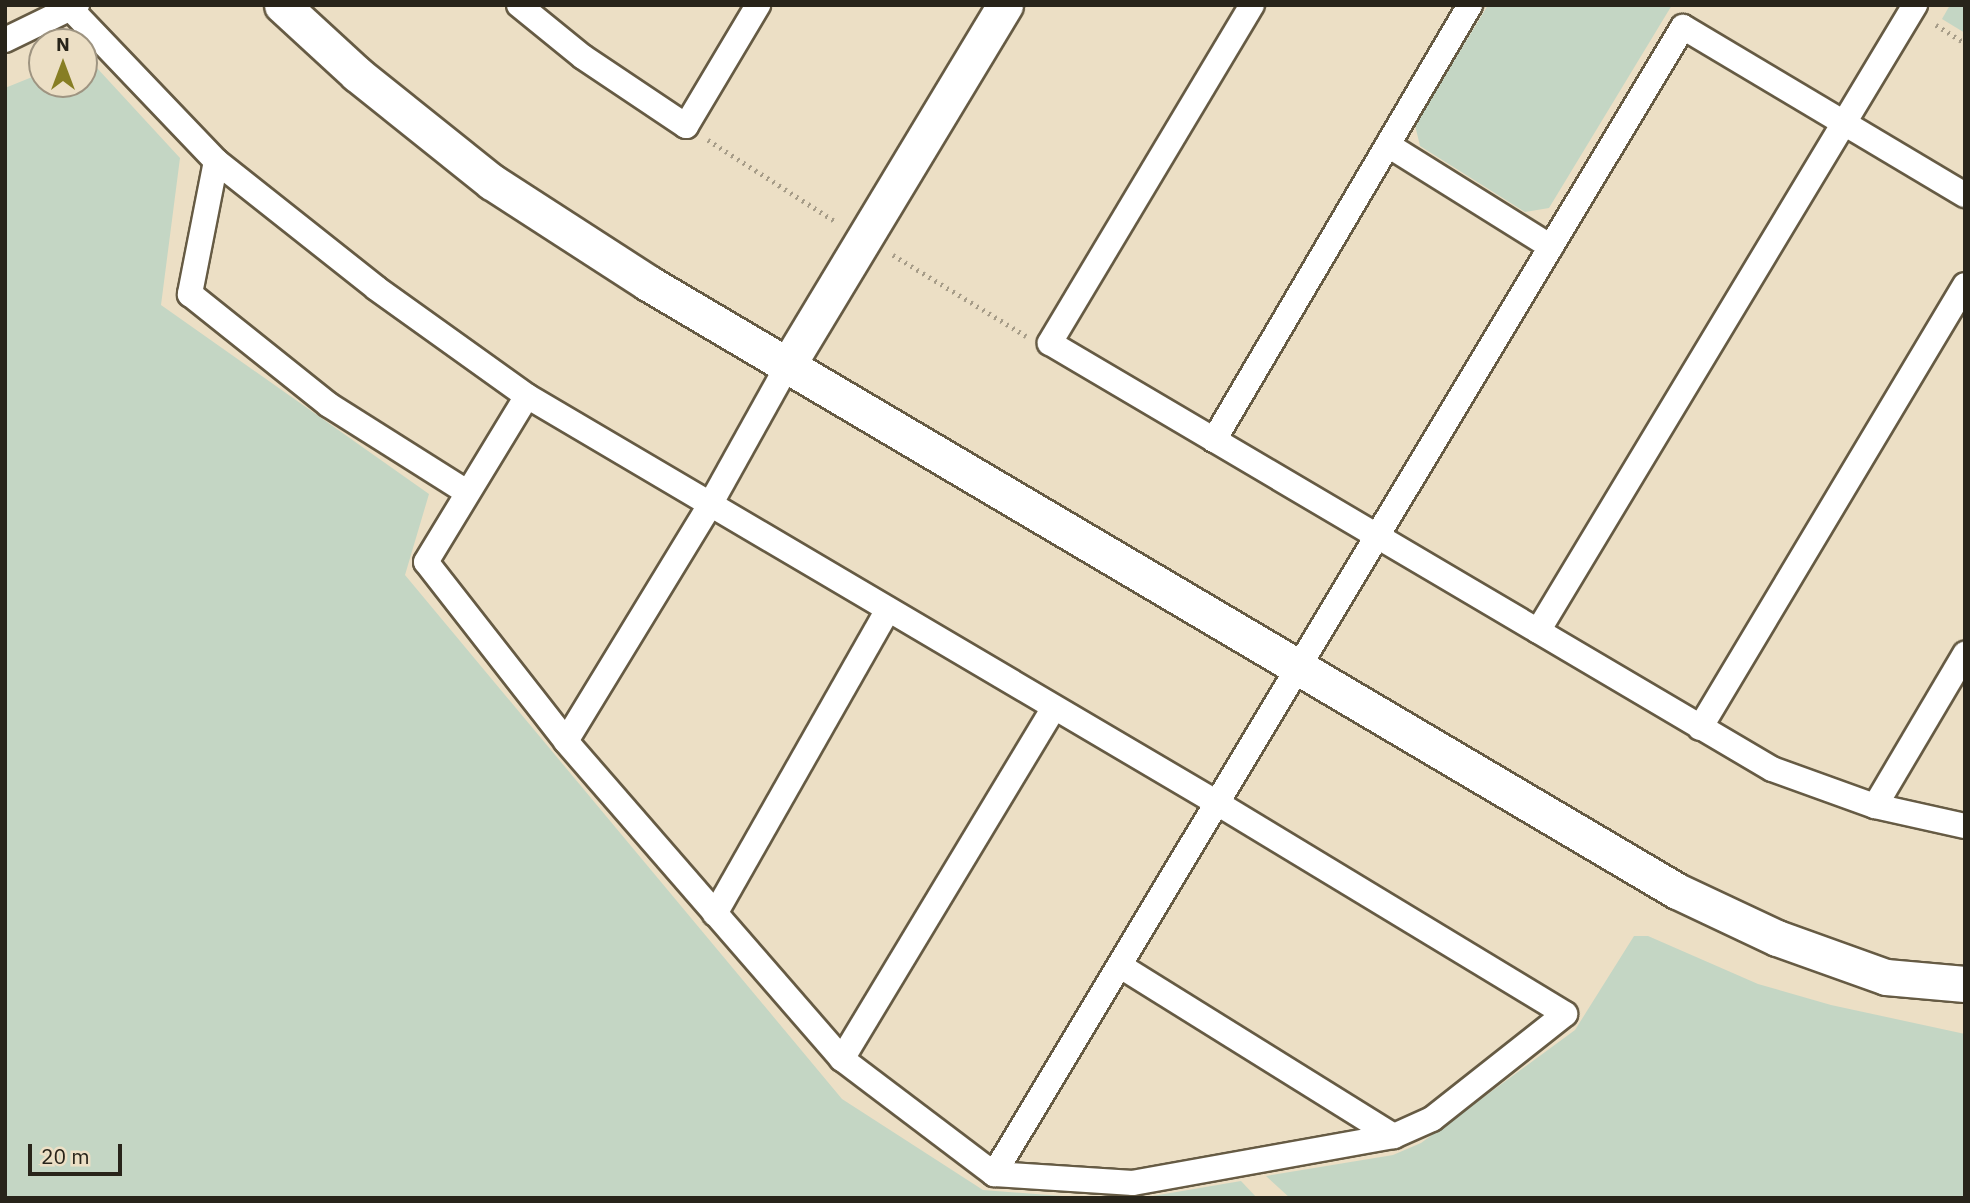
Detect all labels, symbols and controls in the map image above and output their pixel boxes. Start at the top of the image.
north arrow [28,28,98,98]
text: N [56,32,70,56]
scale bar [32,1130,126,1174]
text: 20 m [41,1142,90,1170]

